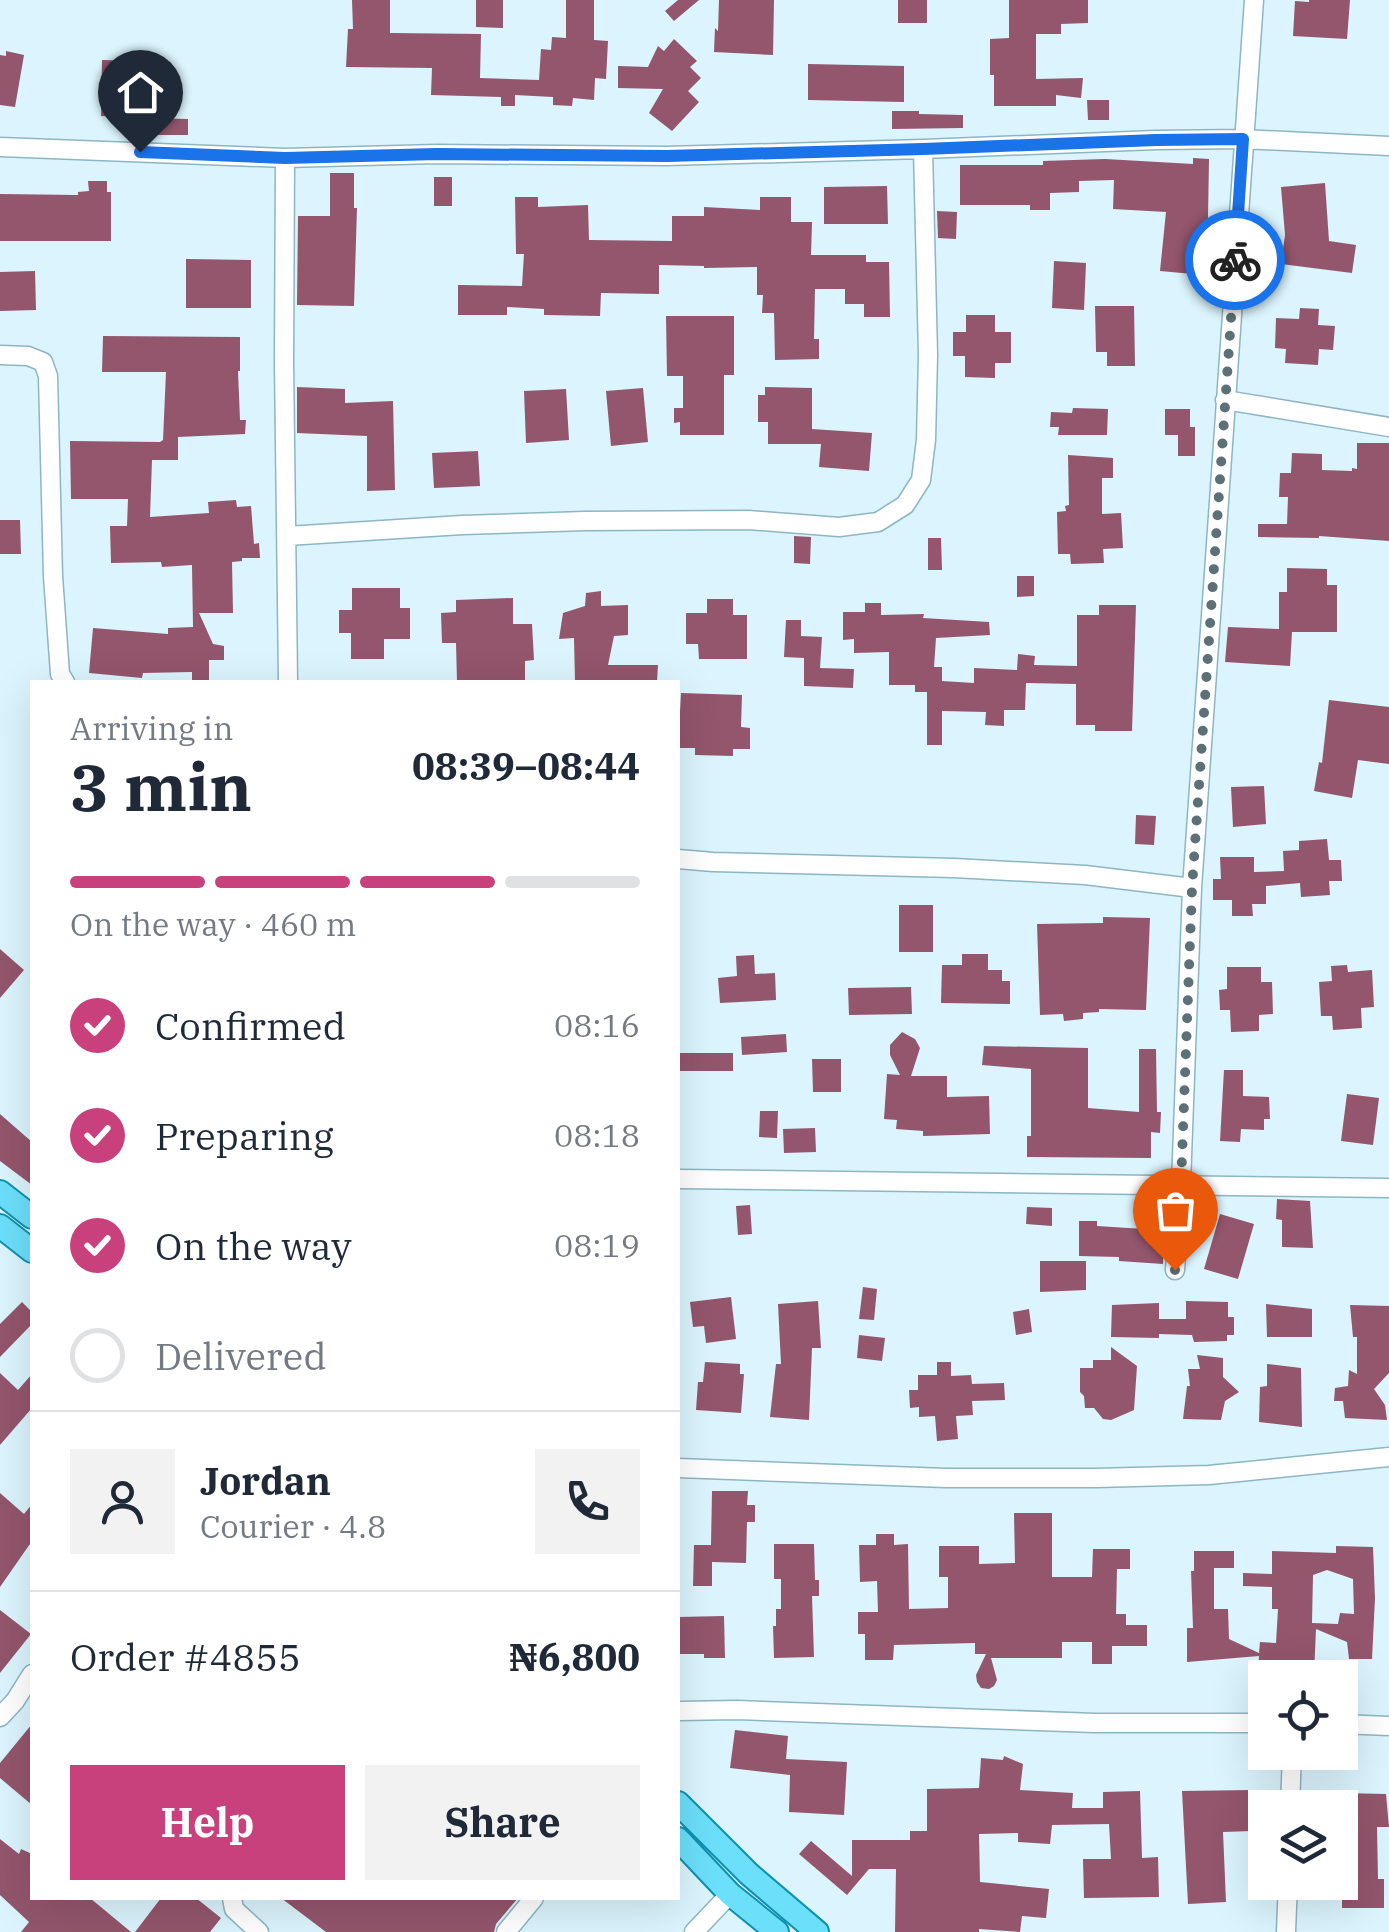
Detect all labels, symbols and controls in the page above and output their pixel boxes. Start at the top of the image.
pin [98,50,183,153]
icon: home [113,65,168,120]
courier [1185,210,1285,310]
icon: bike [1208,233,1263,288]
text: Arriving in [70,707,233,749]
text: 08:39–08:44 [412,741,640,790]
text: 3 min [70,744,252,829]
text: On the way · 460 m [70,903,356,945]
icon: check [70,998,125,1053]
text: Confirmed [155,1001,346,1050]
text: 08:16 [554,1004,640,1046]
icon: check [70,1108,125,1163]
text: Preparing [155,1111,334,1160]
text: 08:18 [554,1114,640,1156]
pin [1133,1168,1218,1271]
icon: bag [1148,1183,1203,1238]
icon: check [70,1218,125,1273]
text: On the way [155,1221,352,1270]
text: 08:19 [554,1224,640,1266]
text: Delivered [155,1331,327,1380]
button: person [70,1449,175,1554]
button: phone [535,1449,640,1554]
text: Jordan [200,1456,331,1505]
text: Courier · 4.8 [200,1505,386,1547]
text: Order #4855 [70,1632,301,1681]
text: ₦6,800 [509,1632,640,1681]
map controls [1248,1660,1358,1900]
button: locate [1248,1660,1358,1770]
button: Help [70,1765,345,1880]
button: Share [365,1765,640,1880]
button: layers [1248,1790,1358,1900]

